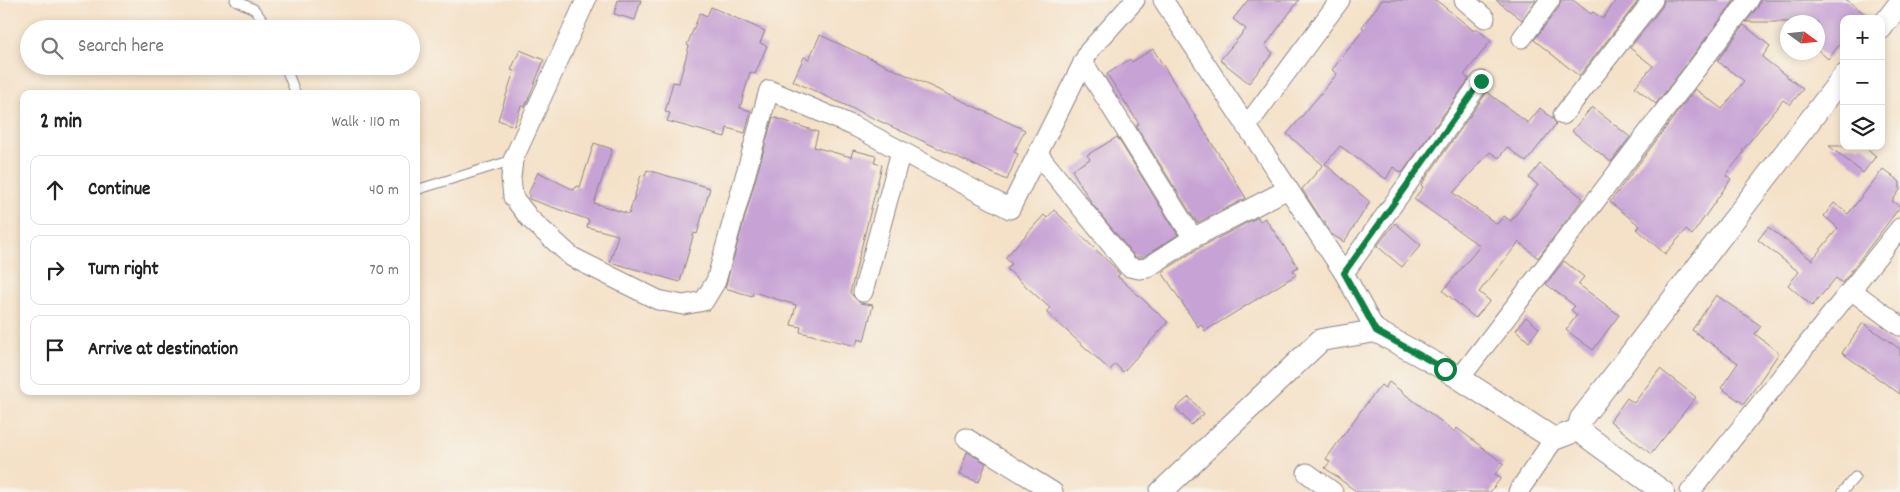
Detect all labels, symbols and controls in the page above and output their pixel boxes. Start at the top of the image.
north arrow [1780,15,1825,60]
map controls [1840,15,1885,150]
button: + [1840,15,1885,60]
search box [20,20,420,75]
icon: search [38,34,66,62]
text: Search here [78,34,164,61]
button: − [1840,60,1885,105]
route end [1470,70,1493,93]
button: layers [1840,105,1885,150]
text: 2 min [40,108,82,138]
text: Walk · 110 m [332,111,400,134]
icon: ahead [41,176,69,204]
text: Continue [88,177,150,204]
text: 40 m [369,179,399,202]
icon: right [41,256,69,284]
text: Turn right [88,257,159,284]
text: 70 m [369,259,399,282]
icon: arrive [41,336,69,364]
text: Arrive at destination [88,337,238,364]
route start [1434,358,1457,381]

